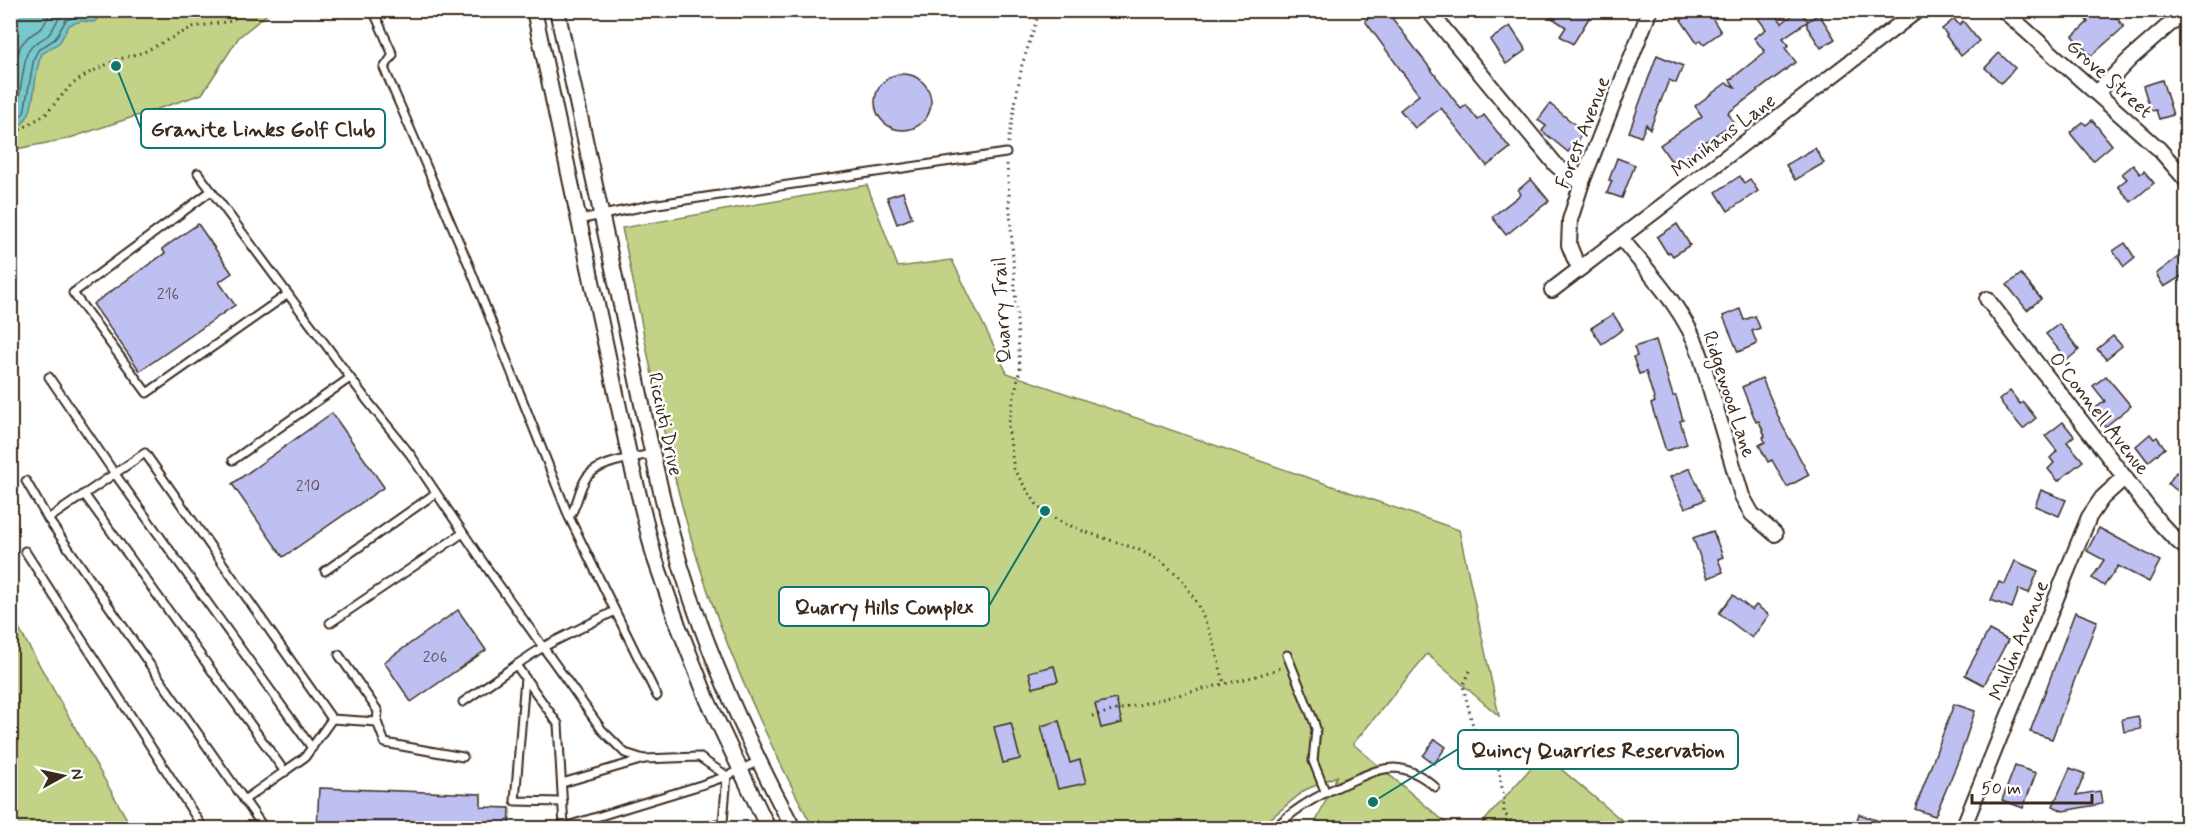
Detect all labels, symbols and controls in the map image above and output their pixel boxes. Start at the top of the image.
street label: Grove Street [2060,33,2158,125]
street label: Forest Avenue [1550,72,1617,193]
street label: Minihans Lane [1666,88,1782,184]
callout: Granite Links Golf Club [141,109,385,148]
text: Granite Links Golf Club [151,116,375,144]
street label: Quarry Trail [986,256,1019,364]
house number: 216 [157,284,179,305]
street label: Ridgewood Lane [1694,328,1762,462]
street label: O'Connell Avenue [2042,347,2155,481]
street label: Ricciuti Drive [640,370,689,479]
house number: 210 [296,476,320,497]
street label: Mullin Avenue [1983,576,2056,705]
callout: Quarry Hills Complex [779,587,989,626]
text: Quarry Hills Complex [795,594,974,622]
house number: 206 [423,647,447,668]
callout: Quincy Quarries Reservation [1458,730,1738,769]
text: Quincy Quarries Reservation [1471,737,1725,765]
north arrow [33,746,93,806]
text: N [65,767,88,781]
scale bar [1972,767,2092,805]
text: 50 m [1981,777,2021,801]

